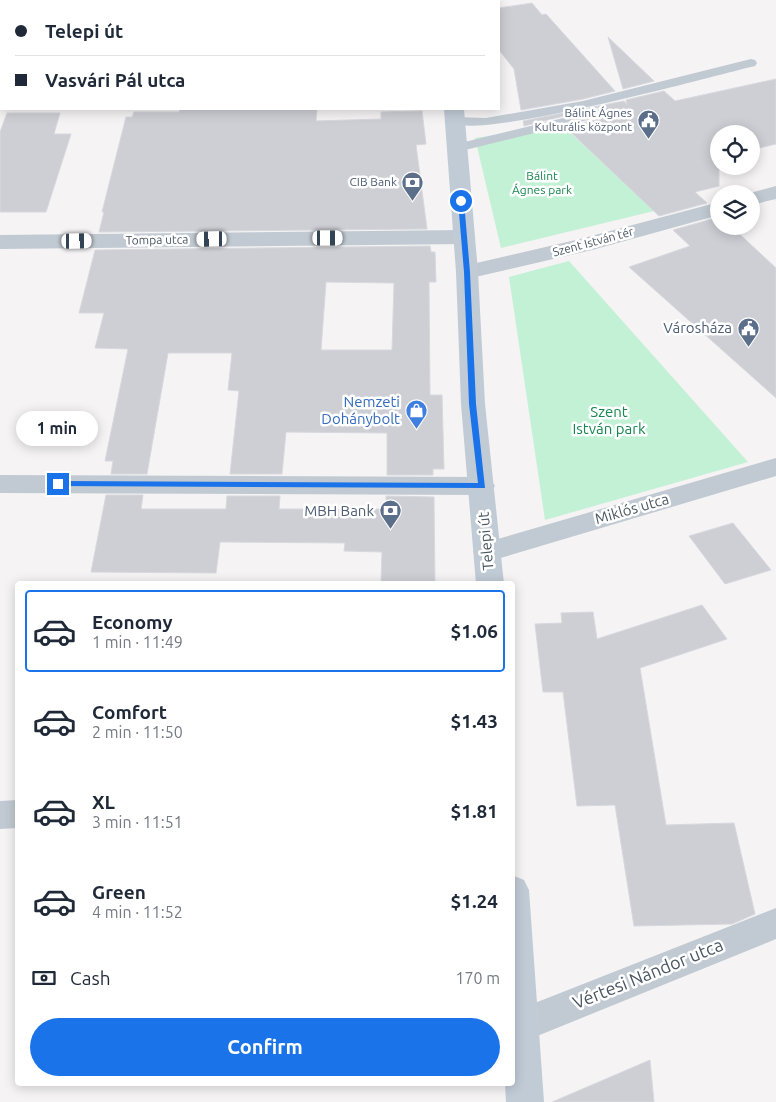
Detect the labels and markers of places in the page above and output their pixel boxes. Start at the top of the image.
place label: Bálint Ágnes Kulturális központ [535,106,632,133]
public building icon: Bálint Ágnes Kulturális központ [636,108,660,139]
bank icon: CIB Bank [401,170,425,201]
place label: CIB Bank [350,175,397,188]
public building icon: Városháza [736,316,760,347]
place label: Városháza [663,319,732,336]
place label: Nemzeti Dohánybolt [321,393,400,427]
shop icon: Nemzeti Dohánybolt [404,399,428,430]
bank icon: MBH Bank [378,499,402,530]
place label: MBH Bank [304,502,374,519]

